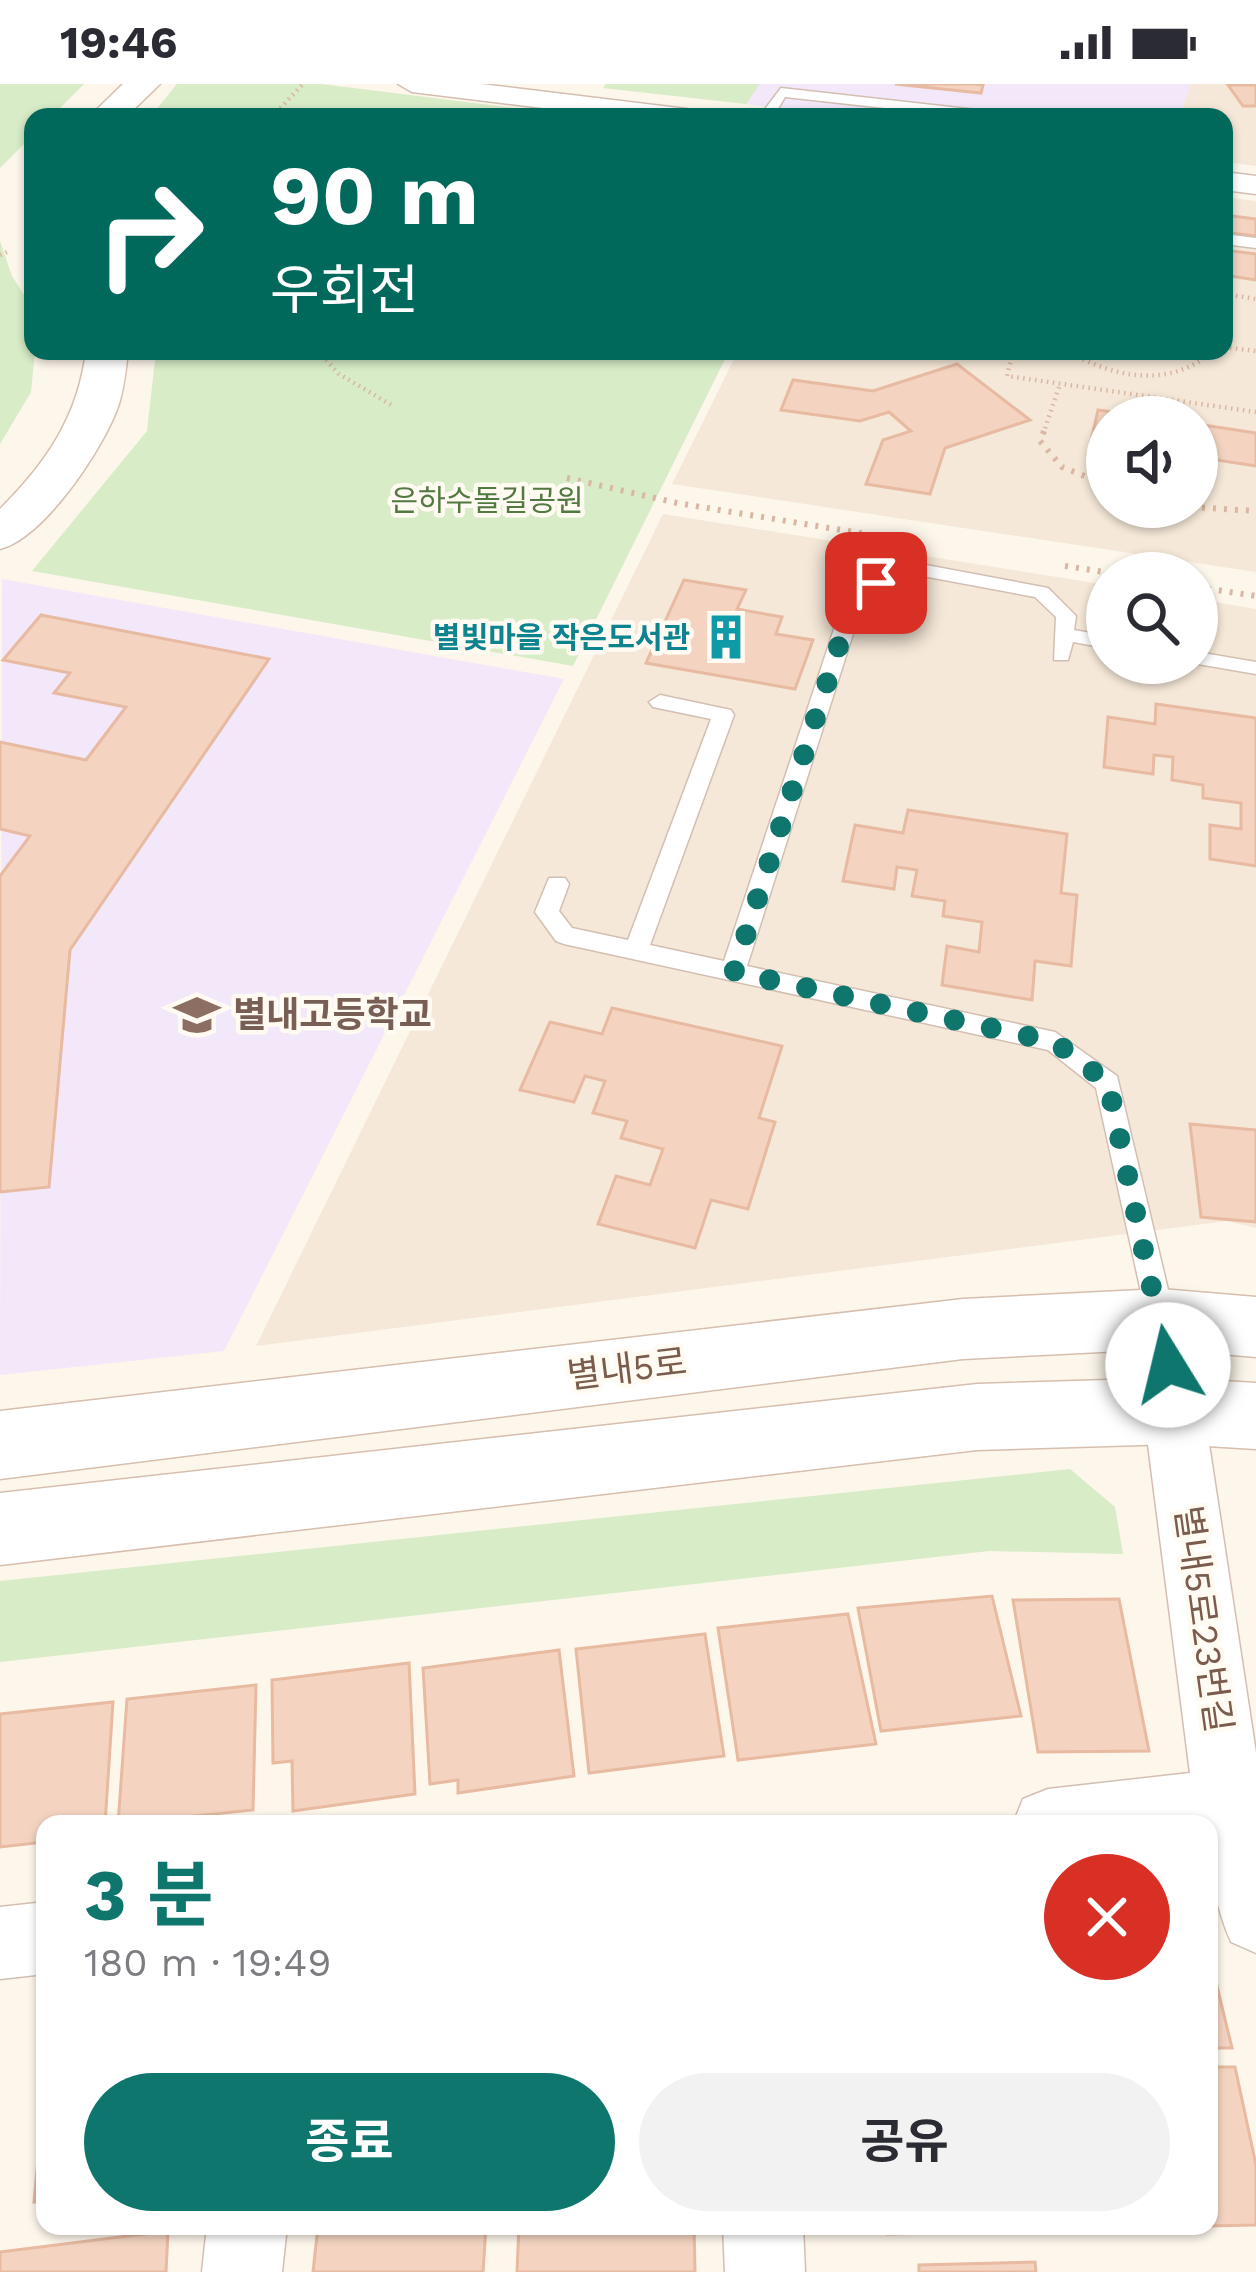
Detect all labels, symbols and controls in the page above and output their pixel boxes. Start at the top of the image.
text: 19:46 [60,16,178,69]
text: 90 m [270,146,479,244]
icon: right [72,156,228,312]
text: 우회전 [270,259,419,322]
map controls [1086,396,1218,684]
button: sound [1086,396,1218,528]
park label: 은하수돌길공원 [390,483,584,518]
pin [825,532,927,634]
icon: arrive [843,550,909,616]
button: search [1086,552,1218,684]
building icon: 별빛마을 작은도서관 [701,612,751,662]
place label: 별빛마을 작은도서관 [433,620,690,655]
school or university icon: 별내고등학교 [172,990,222,1040]
place label: 별내고등학교 [233,994,432,1036]
position arrow [1105,1302,1231,1428]
street label: 별내5로 [565,1341,689,1397]
street label: 별내5로23번길 [1166,1503,1240,1735]
text: 3 분 [84,1853,214,1937]
button: close [1044,1854,1170,1980]
text: 180 m · 19:49 [84,1940,331,1985]
button: 종료 [84,2073,615,2211]
button: 공유 [639,2073,1170,2211]

